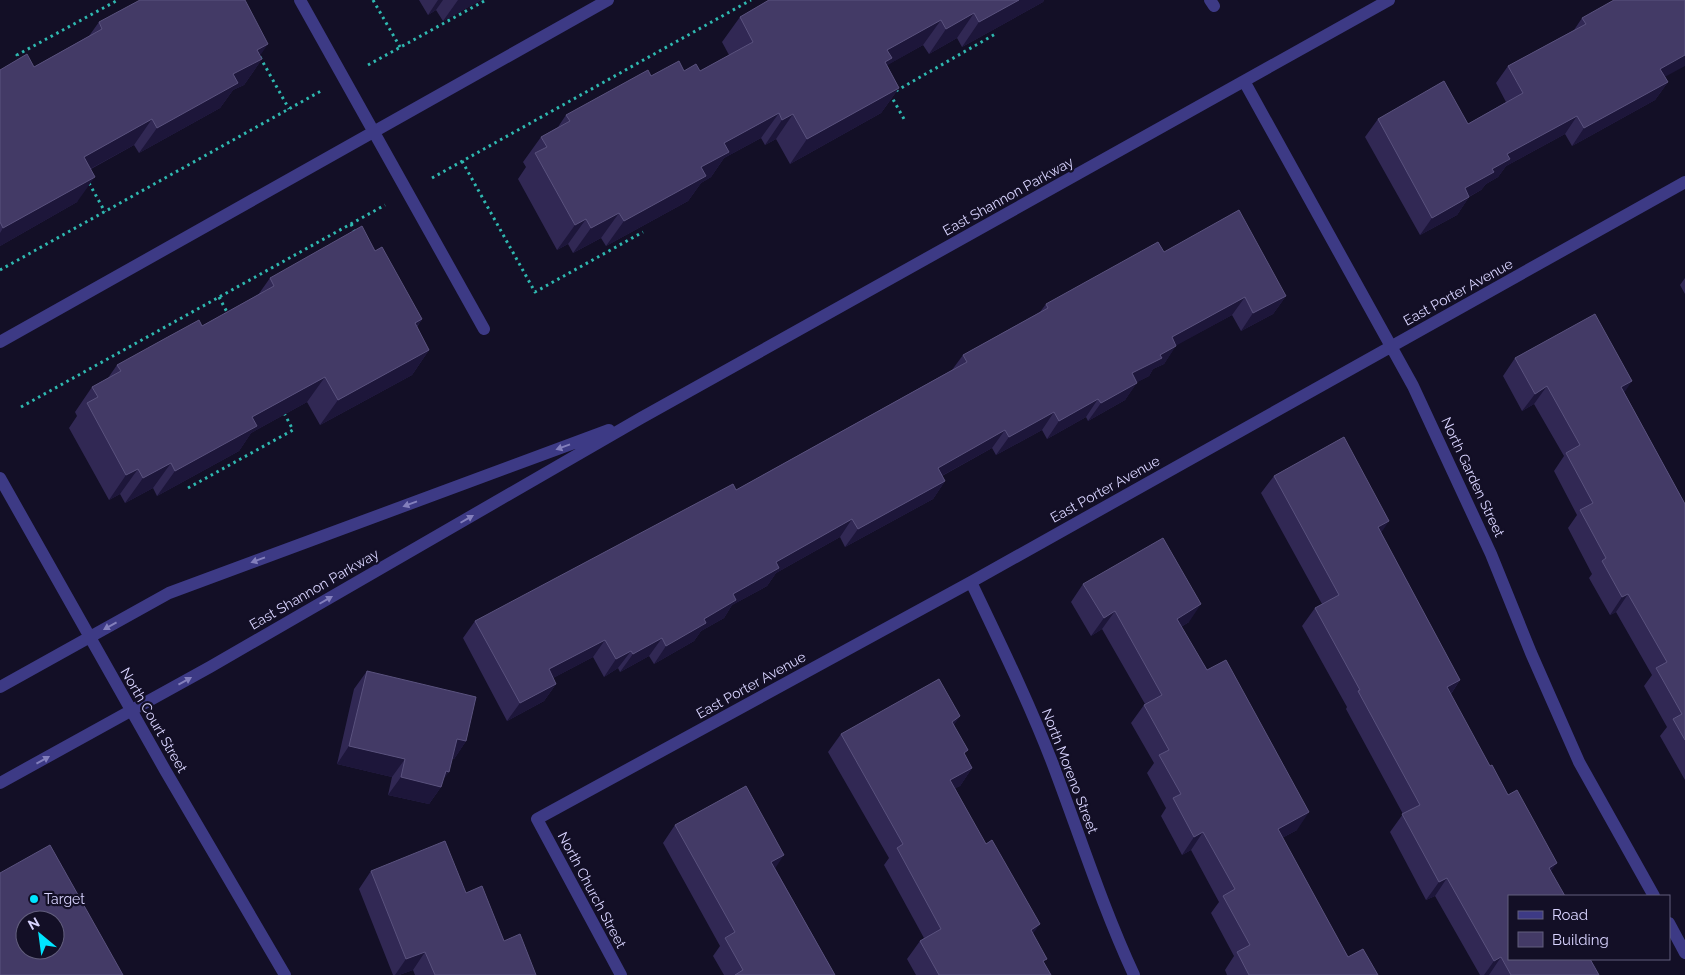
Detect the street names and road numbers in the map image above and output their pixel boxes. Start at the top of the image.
street label: East Shannon Parkway [940,153,1076,239]
street label: East Porter Avenue [1401,255,1515,329]
street label: North Garden Street [1438,415,1508,540]
street label: East Porter Avenue [1048,452,1162,526]
street label: East Shannon Parkway [247,545,382,633]
street label: East Porter Avenue [694,648,808,722]
street label: North Court Street [117,665,191,776]
street label: North Moreno Street [1039,706,1101,836]
street label: North Church Street [555,829,630,951]

